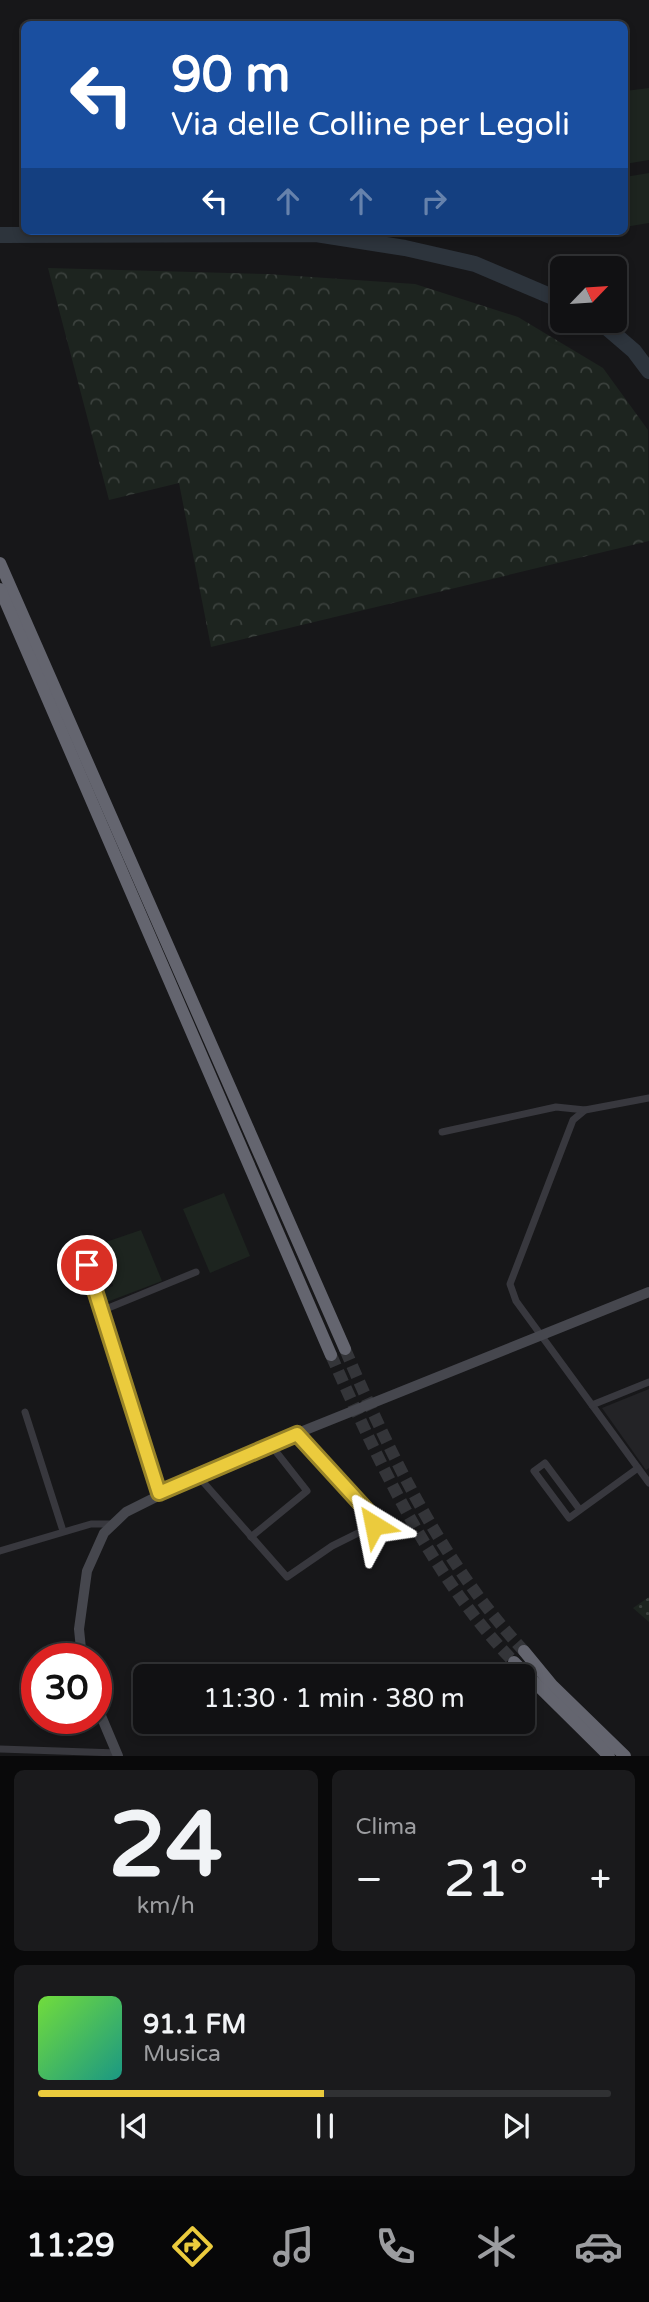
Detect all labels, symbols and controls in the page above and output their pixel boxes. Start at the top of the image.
text: 90 m [171,46,290,105]
icon: left [56,49,147,140]
text: Via delle Colline per Legoli [171,106,570,144]
icon: left [196,182,234,220]
icon: ahead [269,182,307,220]
icon: ahead [342,182,380,220]
icon: right [415,182,453,220]
north arrow [550,256,626,332]
map controls [550,256,627,333]
pin [57,1235,117,1295]
icon: arrive [68,1246,106,1284]
position arrow [337,1488,411,1562]
speed limit sign: 30 [21,1643,112,1734]
text: 11:30 · 1 min · 380 m [203,1683,465,1714]
text: 24 [109,1791,223,1901]
text: Clima [356,1813,417,1841]
text: 21° [444,1848,529,1911]
text: − [356,1857,383,1903]
text: + [590,1857,611,1903]
text: km/h [137,1892,195,1920]
text: 91.1 FM [143,2009,246,2040]
text: Musica [143,2040,221,2068]
icon: previous [115,2107,153,2145]
icon: pause [306,2107,344,2145]
icon: next [497,2107,535,2145]
icon: directions [168,2222,217,2271]
icon: music [269,2222,318,2271]
icon: phone [371,2222,420,2271]
icon: climate [472,2222,521,2271]
icon: car [574,2222,623,2271]
text: 11:29 [26,2227,115,2265]

